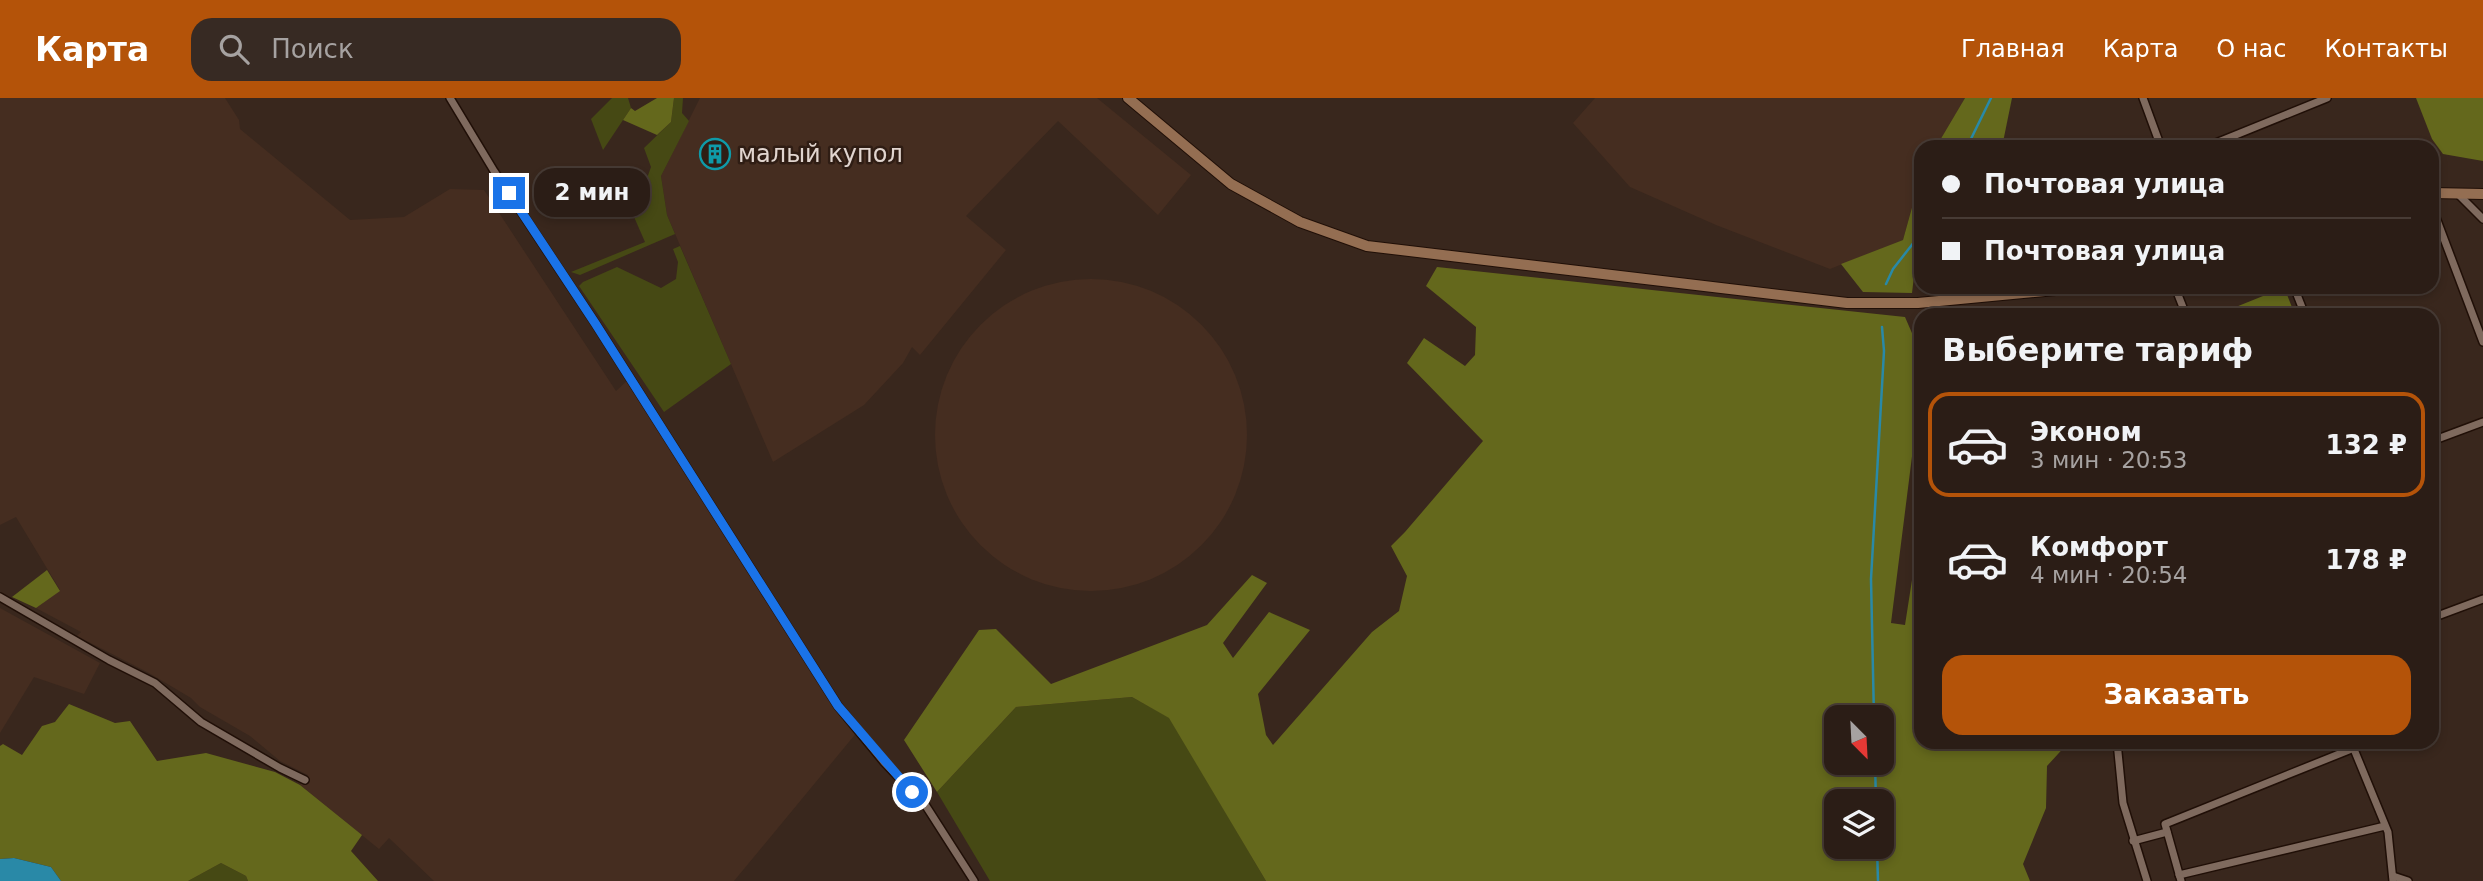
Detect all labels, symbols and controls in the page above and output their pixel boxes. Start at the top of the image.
search box [191,18,681,81]
text: Карта [35,30,149,69]
icon: search [215,30,253,68]
text: Поиск [271,34,354,64]
text: Главная [1961,35,2065,63]
text: Карта [2103,35,2178,63]
text: О нас [2216,35,2286,63]
text: Контакты [2324,35,2448,63]
building icon: малый купол [698,137,732,171]
place label: малый купол [738,140,903,168]
callout: 2 мин [534,168,649,217]
text: Почтовая улица [1984,169,2225,199]
route end [493,177,525,209]
text: 2 мин [555,179,629,205]
text: Почтовая улица [1984,236,2225,266]
text: Выберите тариф [1942,331,2253,369]
icon: car [1946,413,2009,476]
text: Эконом [2030,417,2142,447]
text: 132 ₽ [2326,430,2407,460]
text: 3 мин · 20:53 [2030,447,2188,473]
icon: car [1946,528,2009,591]
text: Комфорт [2030,532,2168,562]
text: 178 ₽ [2326,545,2407,575]
text: 4 мин · 20:54 [2030,562,2188,588]
button: Заказать [1942,655,2411,735]
north arrow [1824,705,1894,775]
map controls [1824,705,1894,859]
route start [896,776,928,808]
button: layers [1824,789,1894,859]

